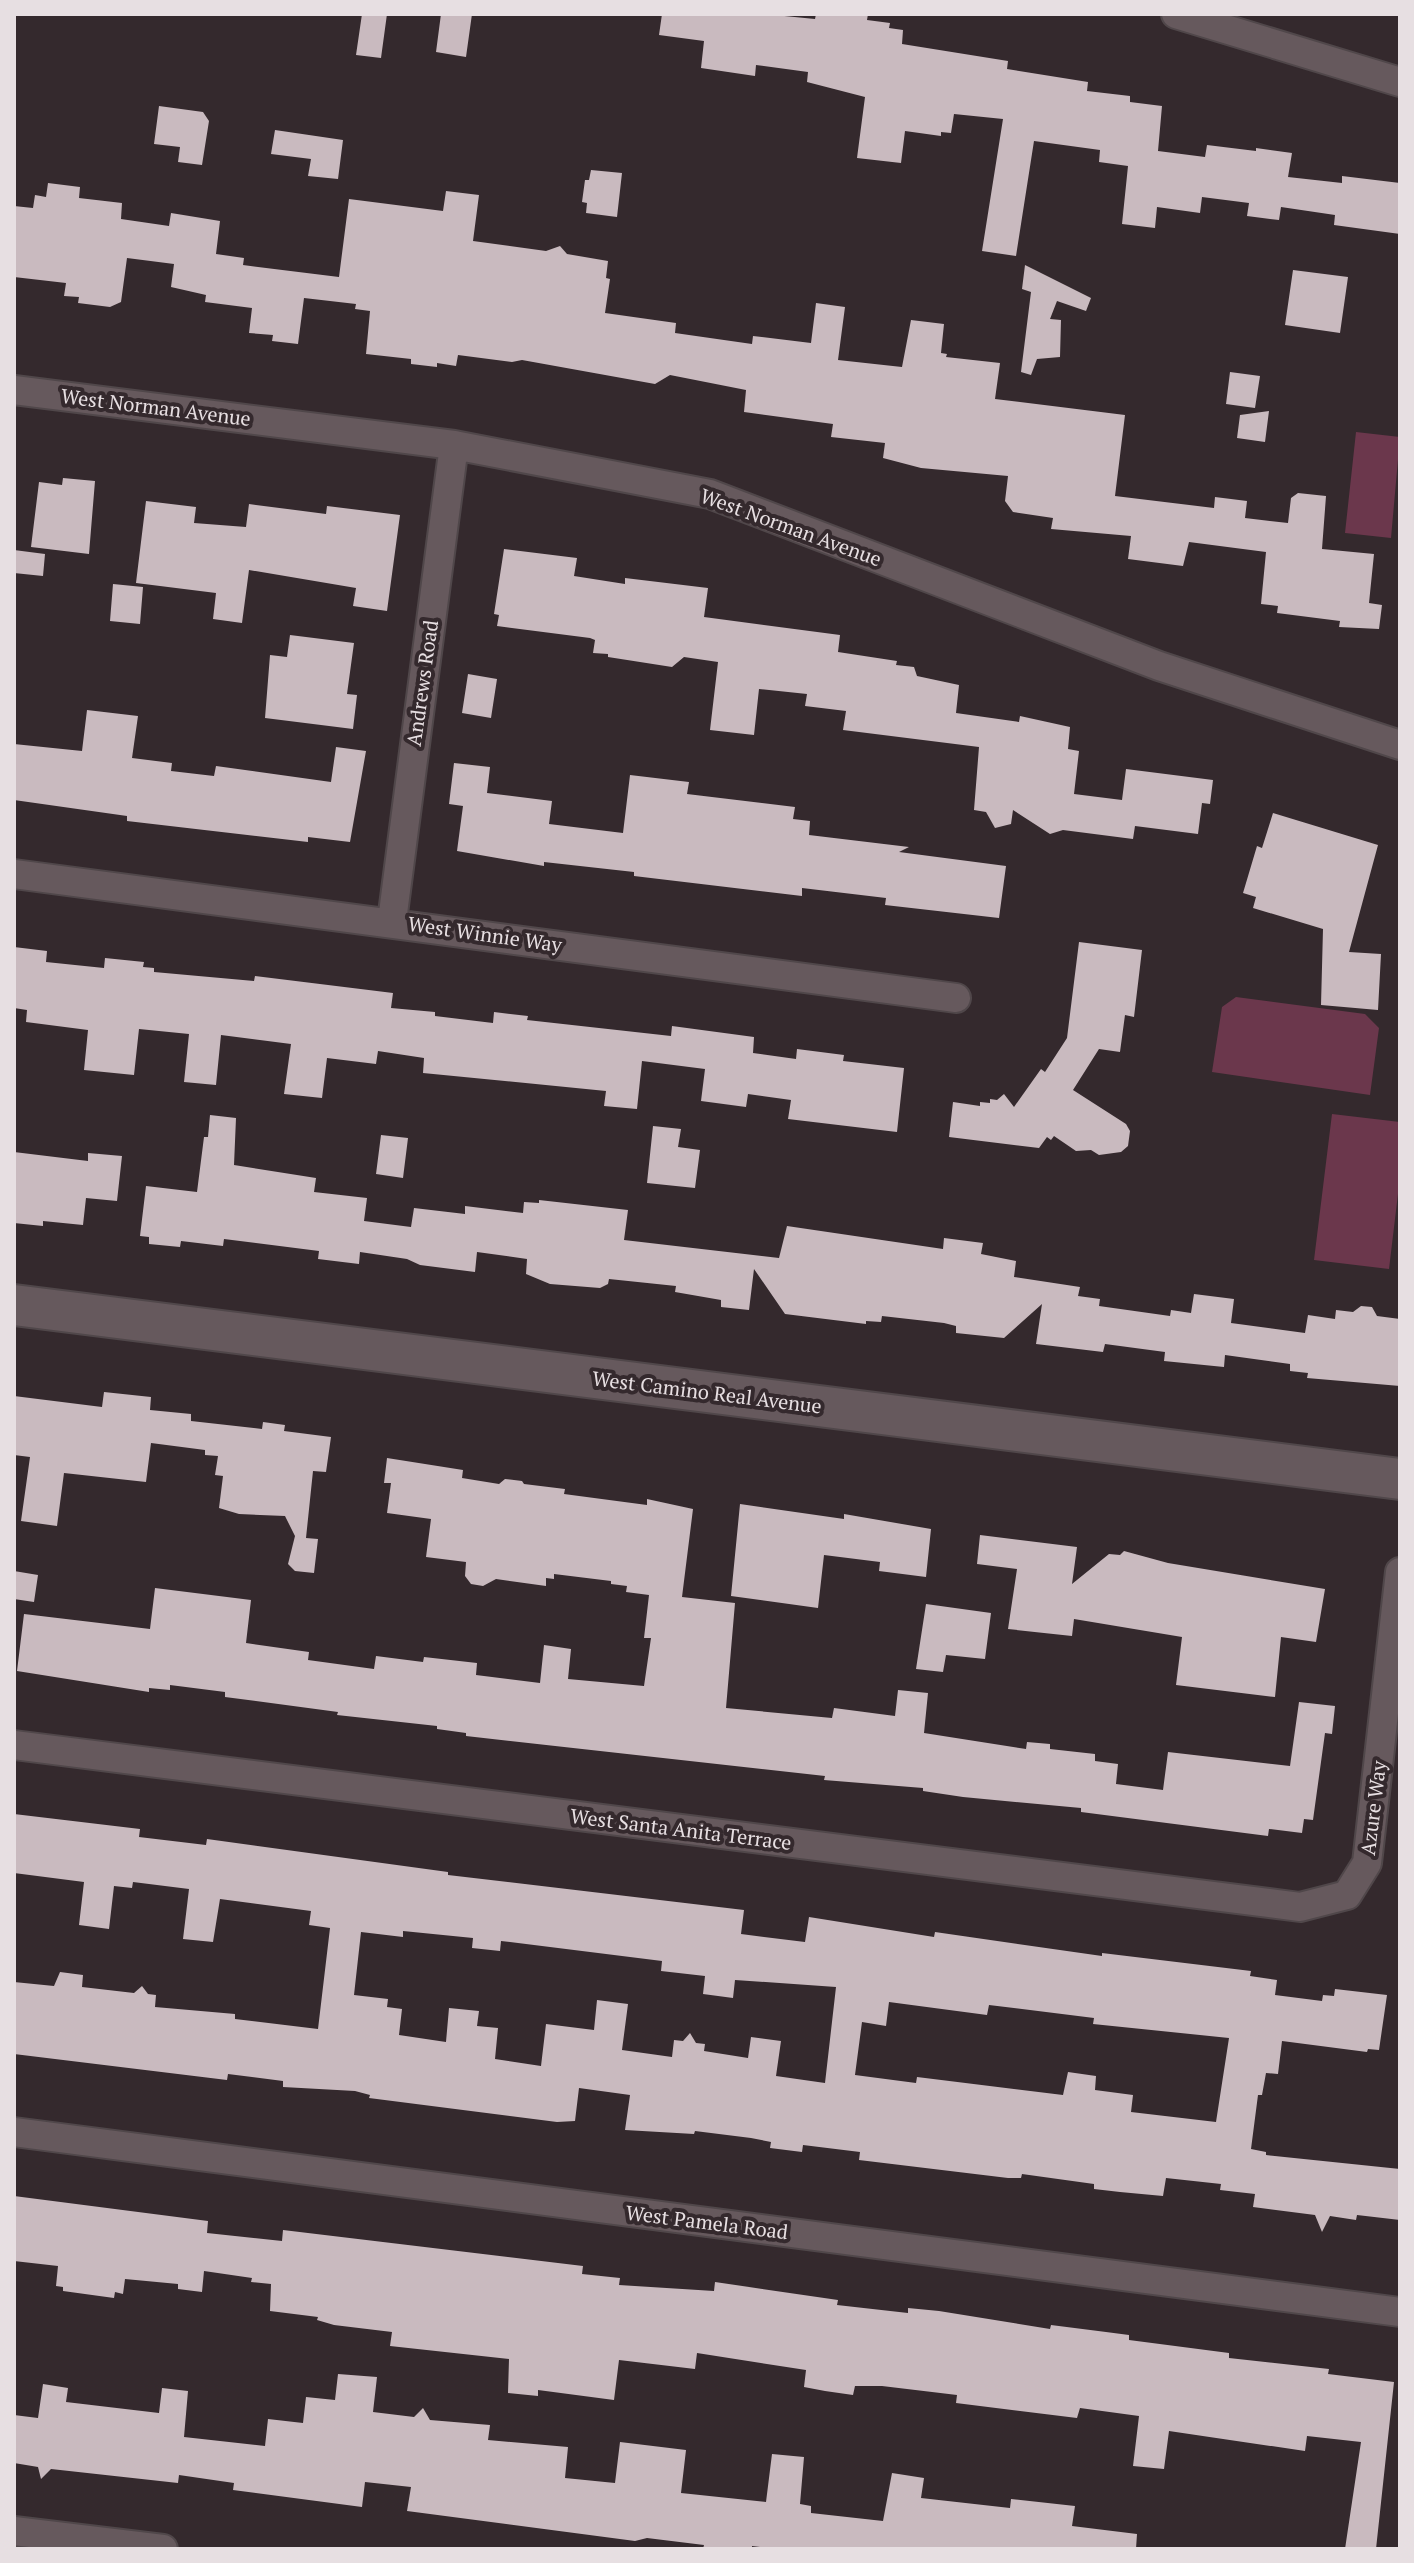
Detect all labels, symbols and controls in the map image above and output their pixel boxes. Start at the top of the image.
street label: West Norman Avenue [60,382,252,432]
street label: West Norman Avenue [697,482,885,572]
street label: Andrews Road [400,618,444,748]
street label: West Winnie Way [406,910,565,958]
street label: West Camino Real Avenue [591,1365,823,1419]
street label: Azure Way [1354,1758,1392,1857]
street label: West Santa Anita Terrace [569,1802,793,1856]
street label: West Pamela Road [624,2199,790,2245]

